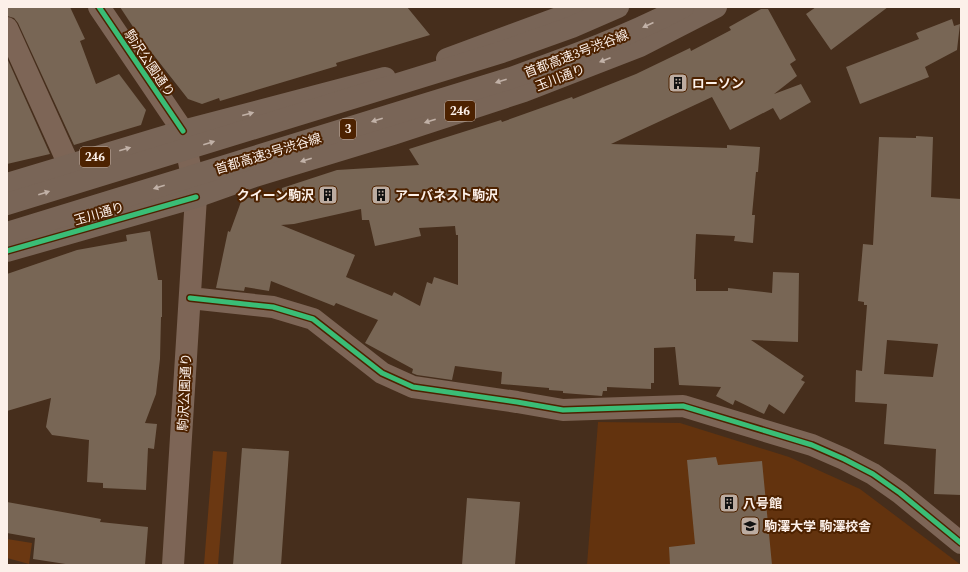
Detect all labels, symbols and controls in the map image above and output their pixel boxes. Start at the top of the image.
one-way arrow [642,22,654,28]
street label: 首都高速3号渋谷線 [521,25,632,83]
street label: 駒沢公園通り [119,26,179,101]
one-way arrow [599,57,611,63]
street label: 玉川通り [532,59,588,97]
building icon: ローソン [667,72,689,94]
place label: ローソン [692,74,744,94]
one-way arrow [495,78,507,84]
road number: 246 [445,101,475,121]
one-way arrow [242,111,254,117]
one-way arrow [371,117,383,123]
one-way arrow [424,118,436,124]
road number: 3 [340,119,356,139]
street label: 首都高速3号渋谷線 [213,128,324,180]
one-way arrow [203,139,215,145]
one-way arrow [119,146,131,152]
road number: 246 [80,147,110,167]
one-way arrow [300,157,312,163]
one-way arrow [153,184,165,190]
building icon: クイーン駒沢 [317,184,339,206]
building icon: アーバネスト駒沢 [370,184,392,206]
place label: クイーン駒沢 [237,186,314,206]
place label: アーバネスト駒沢 [395,186,498,206]
one-way arrow [39,190,51,196]
street label: 玉川通り [72,197,127,231]
street label: 駒沢公園通り [173,353,197,432]
building icon: 八号館 [718,492,740,514]
place label: 八号館 [743,494,782,514]
school or university icon: 駒澤大学 駒澤校舎 [739,515,761,537]
place label: 駒澤大学 駒澤校舎 [764,517,871,537]

